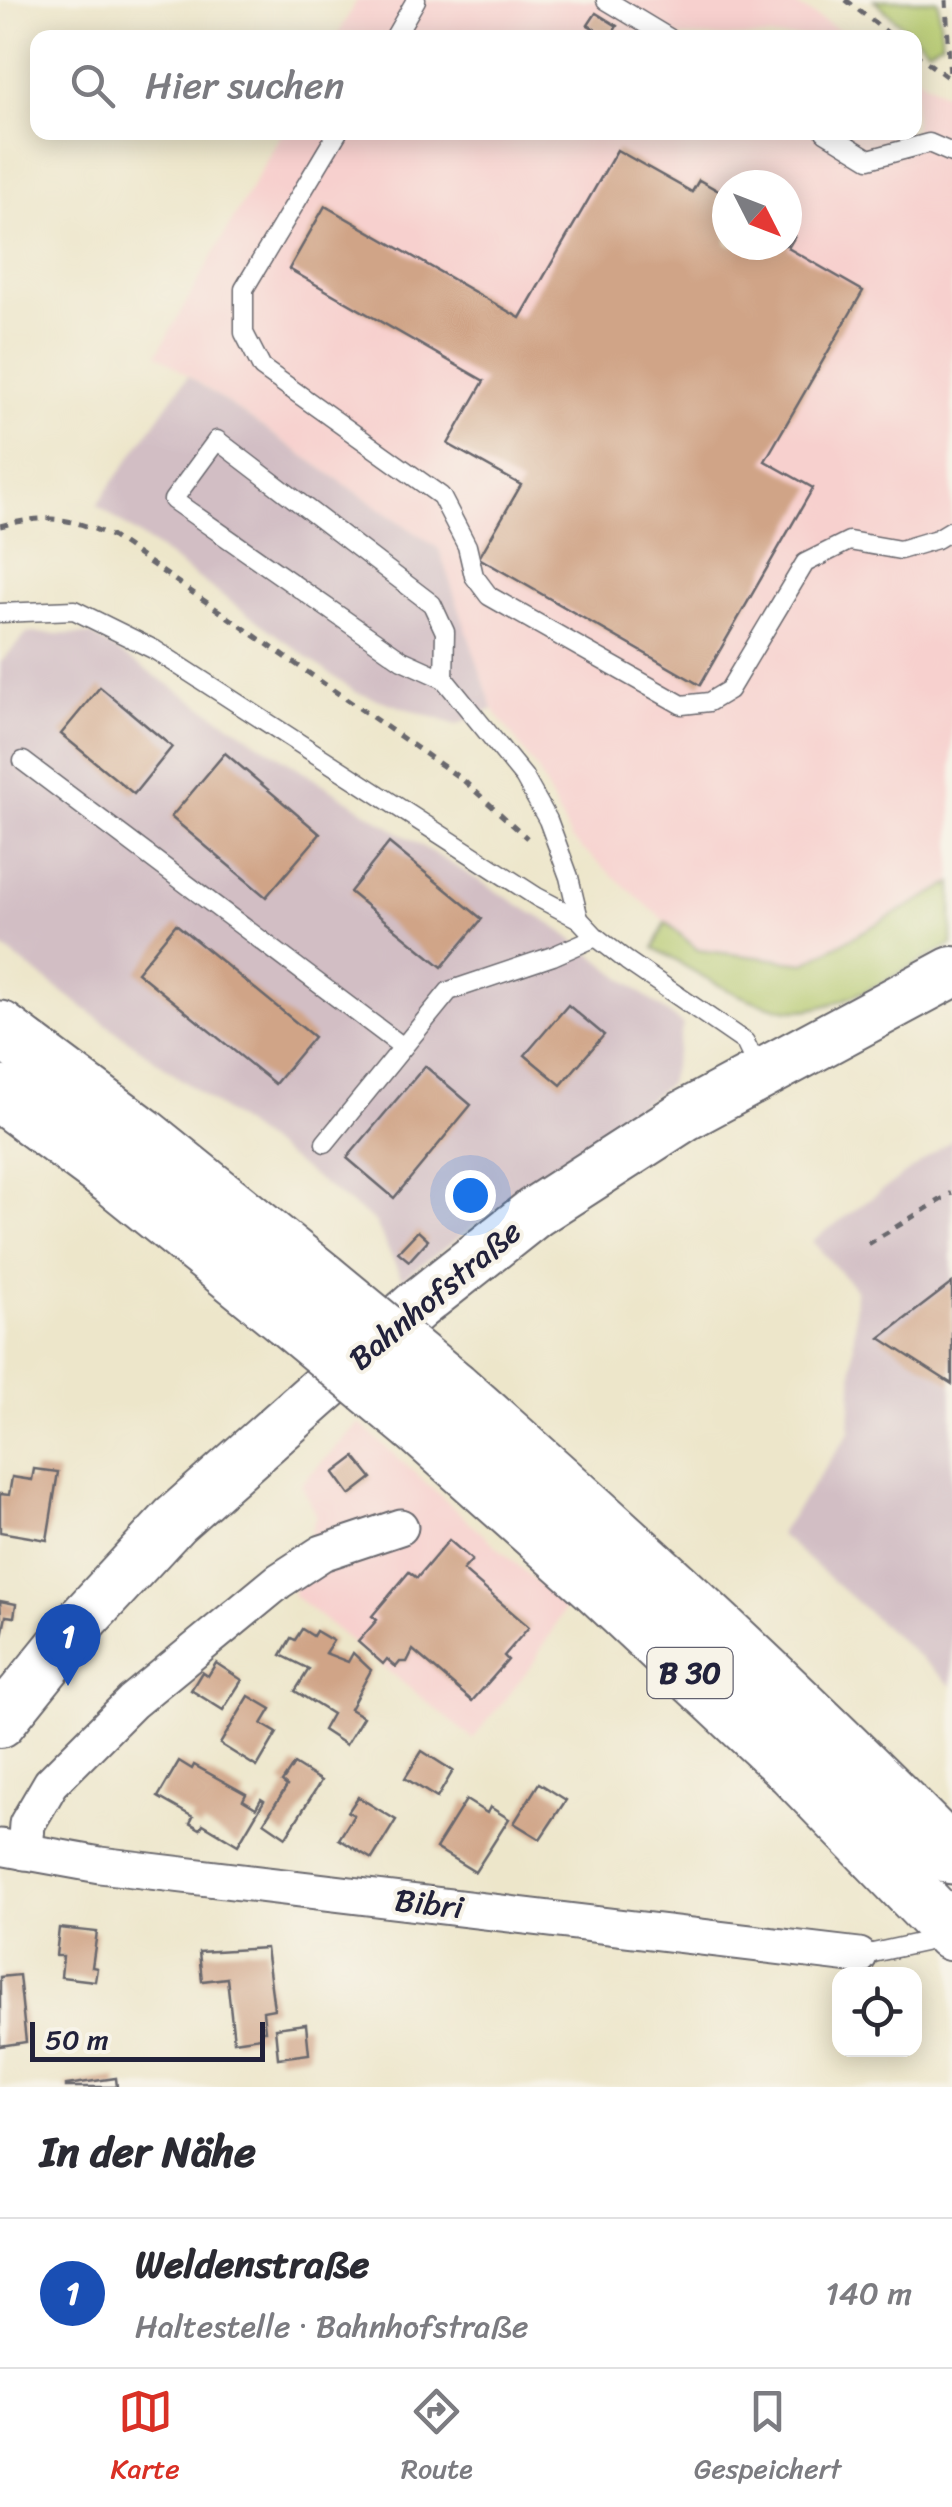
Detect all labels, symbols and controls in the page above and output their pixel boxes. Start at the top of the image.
search box [30,30,922,140]
text: Hier suchen [145,52,344,119]
icon: search [65,58,120,113]
north arrow [712,170,802,260]
your location [445,1170,496,1221]
street label: Bahnhofstraße [335,1205,535,1385]
pin: 1 [36,1604,100,1686]
road number: B 30 [648,1648,732,1698]
street label: Bibri [392,1872,468,1937]
map controls [832,1967,922,2057]
button: locate [832,1967,922,2057]
text: 50 m [45,2015,109,2064]
scale bar [30,2017,265,2062]
text: In der Nähe [40,2115,256,2189]
text: Weldenstraße [135,2231,369,2298]
text: 1 [66,2265,79,2322]
text: 140 m [825,2265,912,2322]
text: Haltestelle · Bahnhofstraße [135,2298,529,2355]
tab: Karte [111,2384,180,2493]
tab: Route [401,2384,473,2493]
tab: Gespeichert [694,2384,841,2493]

